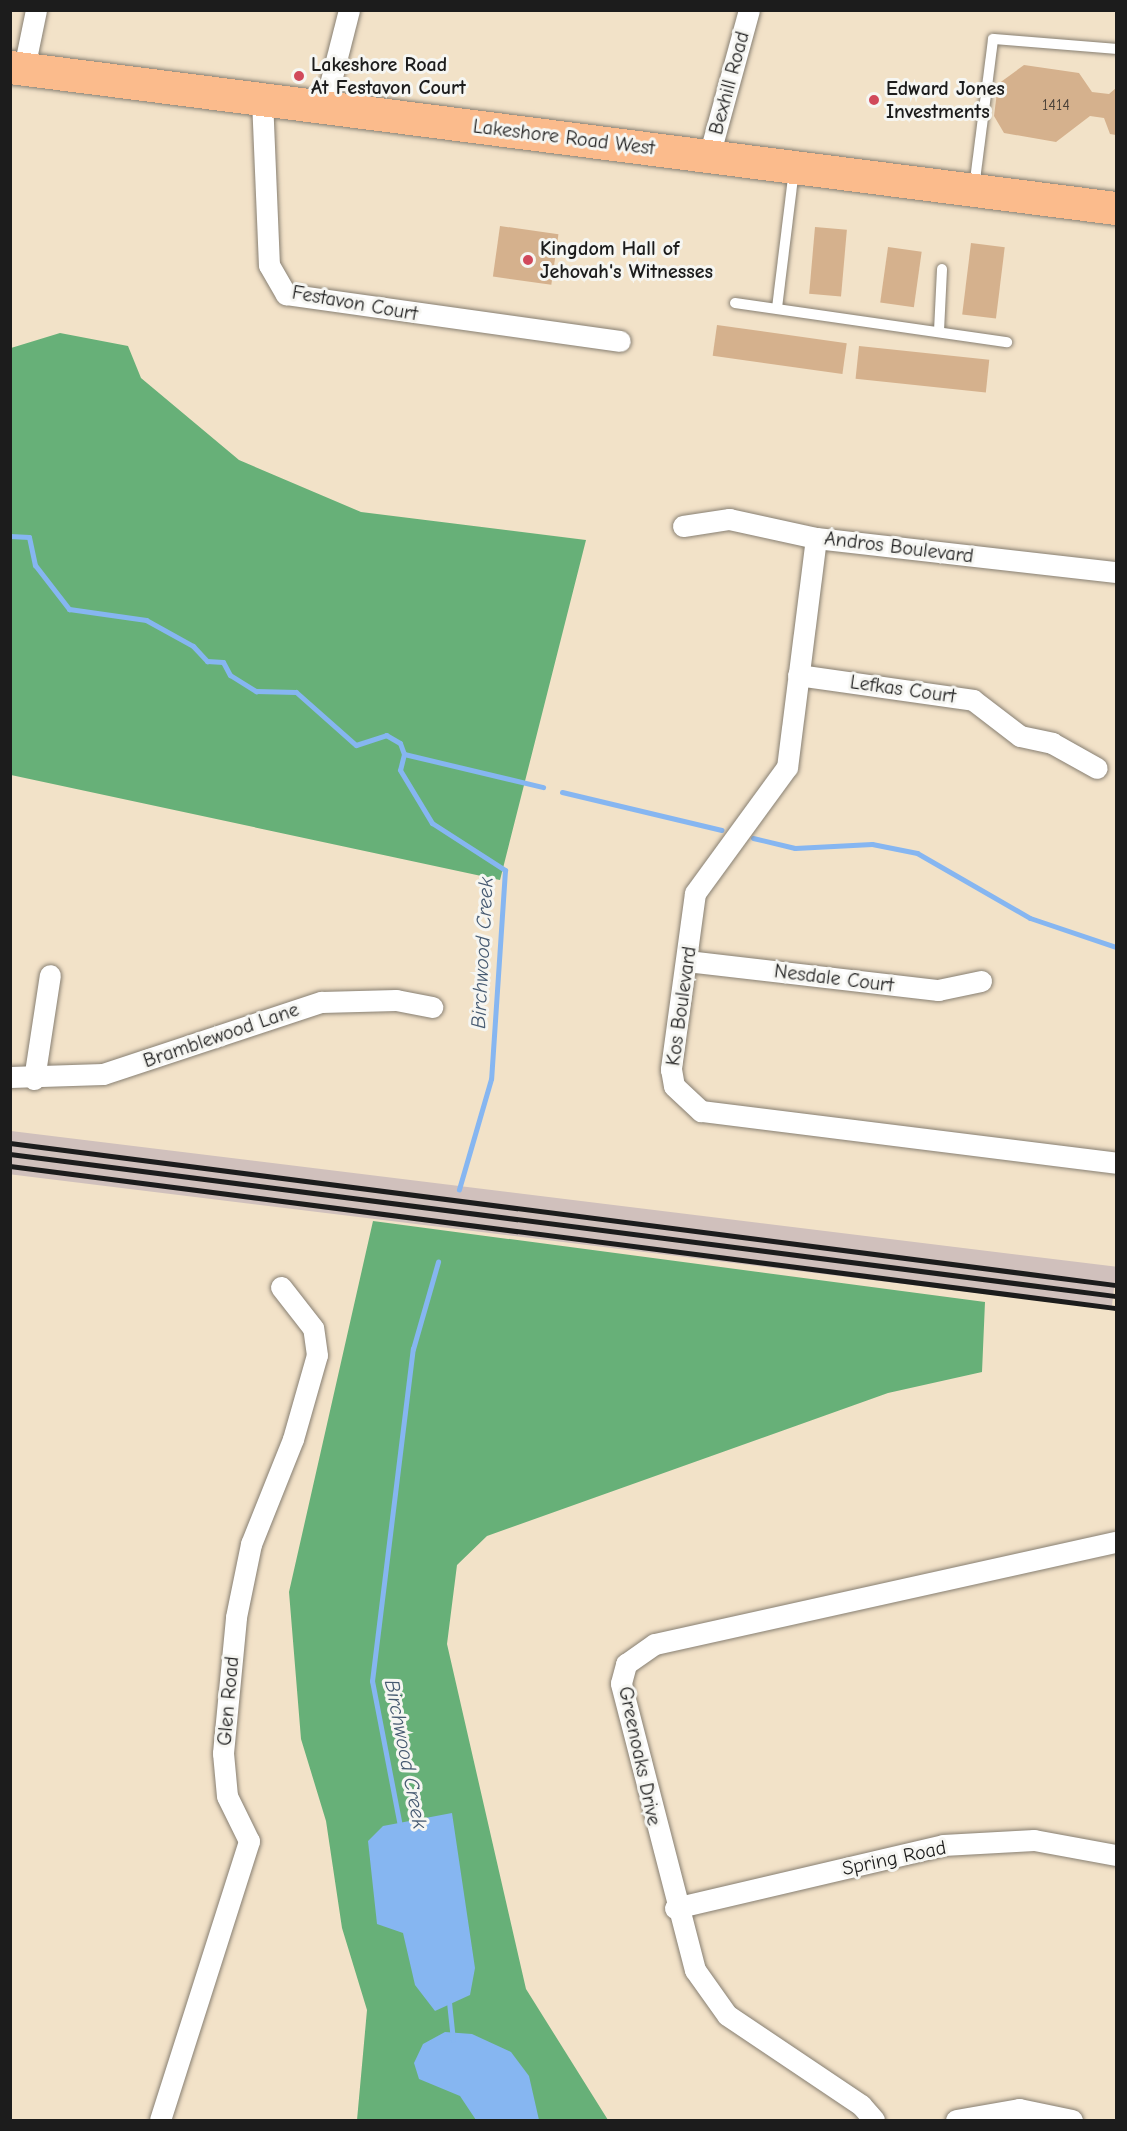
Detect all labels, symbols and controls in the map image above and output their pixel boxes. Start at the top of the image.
street label: Bexhill Road [704,29,754,137]
place label: Lakeshore Road At Festavon Court [311,52,466,99]
marker: Lakeshore Road At Festavon Court [292,69,306,83]
place label: Edward Jones Investments [886,77,1005,124]
marker: Edward Jones Investments [867,93,881,107]
house number: 1414 [1042,95,1070,115]
street label: Lakeshore Road West [472,114,656,160]
place label: Kingdom Hall of Jehovah's Witnesses [540,237,713,284]
marker: Kingdom Hall of Jehovah's Witnesses [521,253,535,267]
street label: Festavon Court [290,280,420,326]
street label: Andros Boulevard [823,526,975,568]
street label: Lefkas Court [849,670,957,708]
water label: Birchwood Creek [465,877,499,1029]
street label: Kos Boulevard [661,945,701,1067]
street label: Nesdale Court [773,959,895,997]
street label: Bramblewood Lane [140,997,302,1073]
street label: Glen Road [212,1655,244,1747]
water label: Birchwood Creek [379,1677,433,1831]
street label: Greenoaks Drive [614,1684,666,1828]
street label: Spring Road [840,1835,948,1881]

